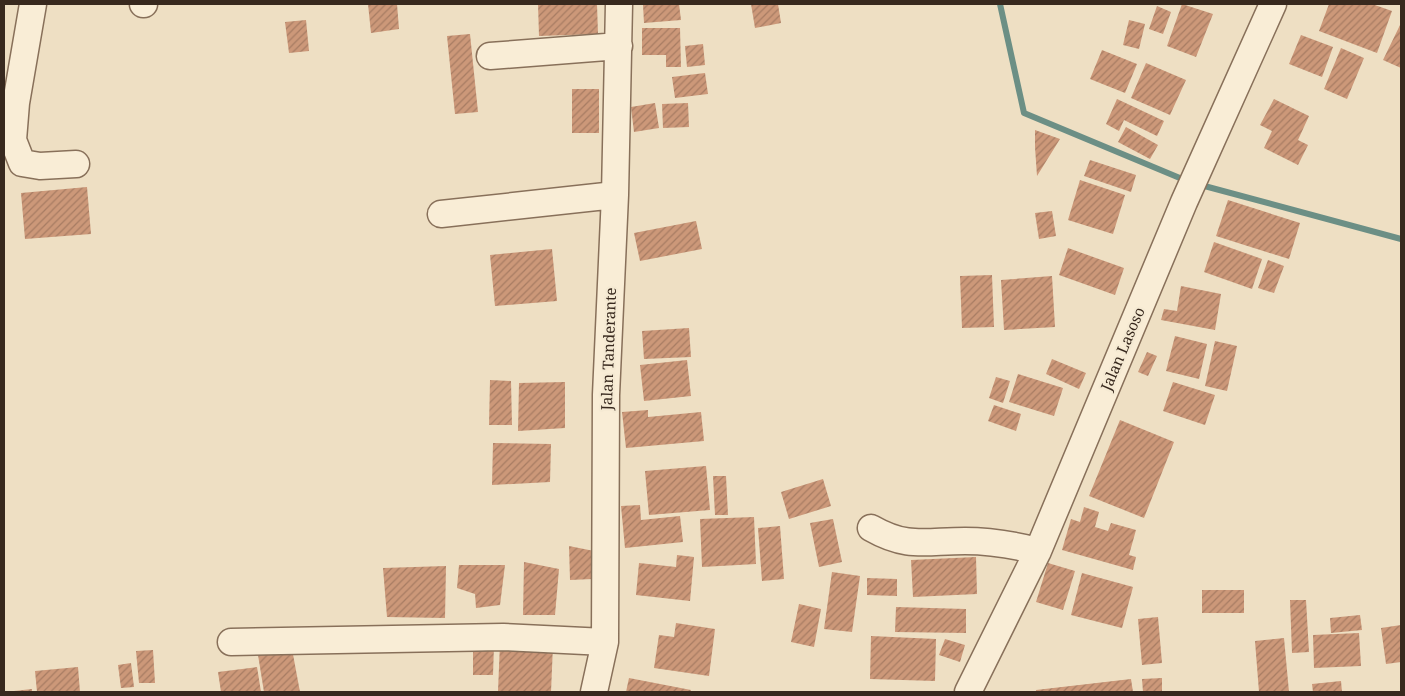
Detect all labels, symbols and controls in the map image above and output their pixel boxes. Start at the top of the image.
street label: Jalan Tanderante [596,287,620,412]
street label: Jalan Lasoso [1095,304,1149,394]

